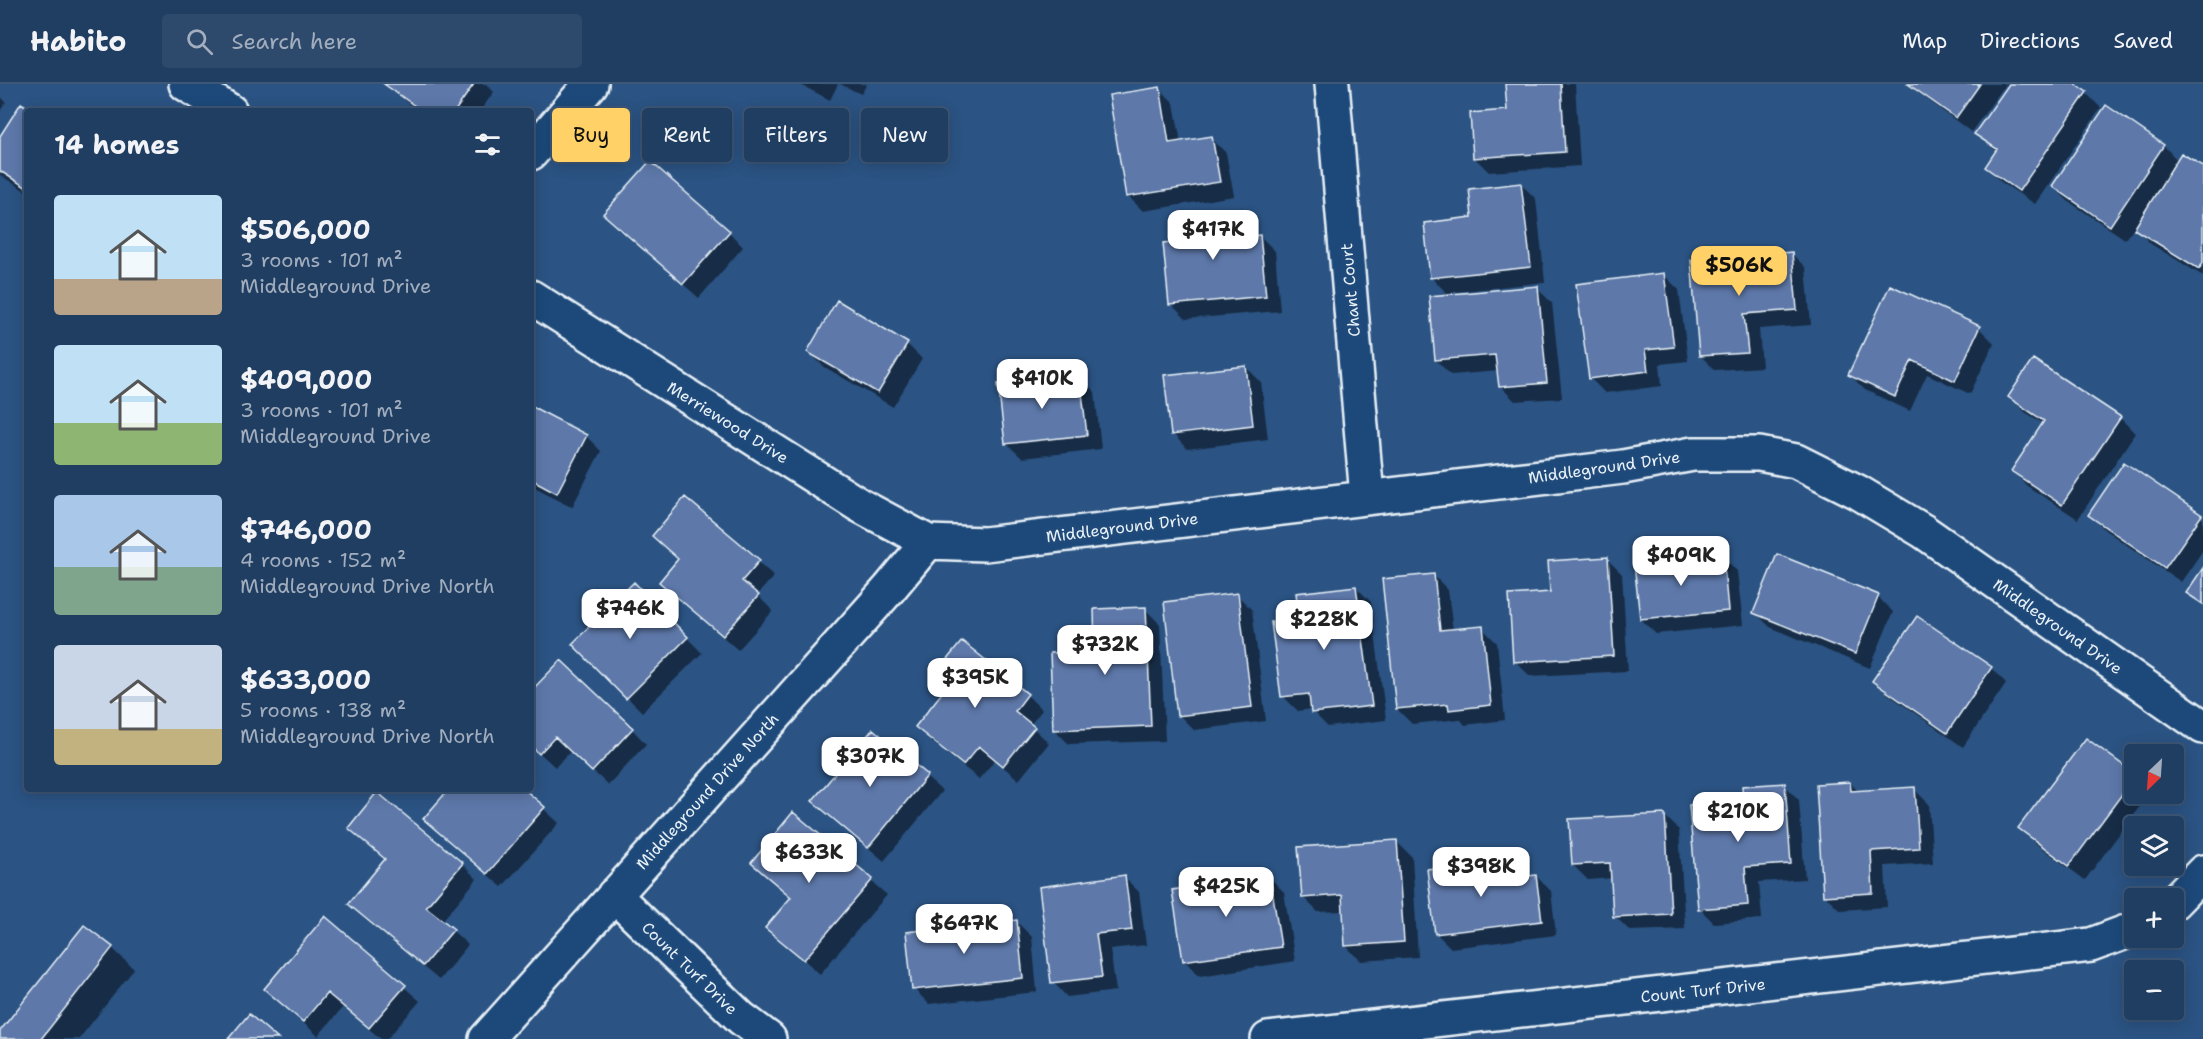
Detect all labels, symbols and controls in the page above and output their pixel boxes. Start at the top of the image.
search box [162,14,582,68]
text: Habito [30,22,126,60]
icon: search [183,25,216,58]
text: Search here [231,27,357,56]
text: Map [1902,27,1947,55]
text: Directions [1980,27,2080,55]
text: Saved [2113,27,2173,55]
chip: Buy [552,108,630,162]
chip: Rent [642,108,732,162]
chip: Filters [744,108,849,162]
chip: New [861,108,948,162]
text: 14 homes [54,127,180,162]
icon: filters [471,128,504,161]
pin: $417K [1171,210,1255,261]
text: $506,000 [240,212,371,247]
text: $417K [1182,216,1244,242]
icon: home [102,219,174,291]
street label: Chant Court [1336,242,1365,338]
pin: $506K [1697,246,1781,297]
text: 3 rooms · 101 m² [240,247,403,273]
text: $506K [1705,252,1773,278]
text: Middleground Drive [240,273,431,299]
pin: $410K [1000,359,1084,410]
text: $409,000 [240,362,372,397]
text: $410K [1011,365,1073,391]
icon: home [102,369,174,441]
street label: Merriewood Drive [663,377,792,468]
text: 3 rooms · 101 m² [240,397,403,423]
text: Middleground Drive [240,423,431,449]
street label: Middleground Drive [1527,446,1681,489]
street label: Middleground Drive [1045,508,1199,547]
text: $746,000 [240,512,372,547]
icon: home [102,519,174,591]
pin: $409K [1639,536,1723,587]
text: $409K [1646,542,1716,568]
text: 4 rooms · 152 m² [240,547,406,573]
text: Middleground Drive North [240,573,495,599]
street label: Middleground Drive [1989,574,2126,679]
pin: $746K [588,589,672,640]
text: $746K [596,595,664,621]
pin: $228K [1282,600,1366,651]
text: $228K [1290,606,1358,632]
pin: $732K [1063,625,1147,676]
text: $732K [1071,631,1139,657]
pin: $395K [933,658,1017,709]
text: $633,000 [240,662,371,697]
text: $395K [941,664,1009,690]
icon: home [102,669,174,741]
text: 5 rooms · 138 m² [240,697,406,723]
street label: Middleground Drive North [631,709,783,874]
text: Middleground Drive North [240,723,495,749]
pin: $307K [828,737,912,788]
text: $307K [836,743,904,769]
north arrow [2124,744,2184,804]
map controls [2124,744,2184,1020]
pin: $210K [1696,792,1780,843]
text: $210K [1707,798,1769,824]
button: layers [2124,816,2184,876]
pin: $633K [767,833,851,884]
text: $633K [775,839,843,865]
pin: $398K [1439,847,1523,898]
text: $398K [1447,853,1515,879]
pin: $425K [1184,867,1268,918]
text: $425K [1193,873,1259,899]
button: + [2124,888,2184,948]
pin: $647K [922,904,1006,955]
text: $647K [930,910,998,936]
street label: Count Turf Drive [637,917,742,1019]
button: − [2124,960,2184,1020]
street label: Count Turf Drive [1640,974,1766,1007]

